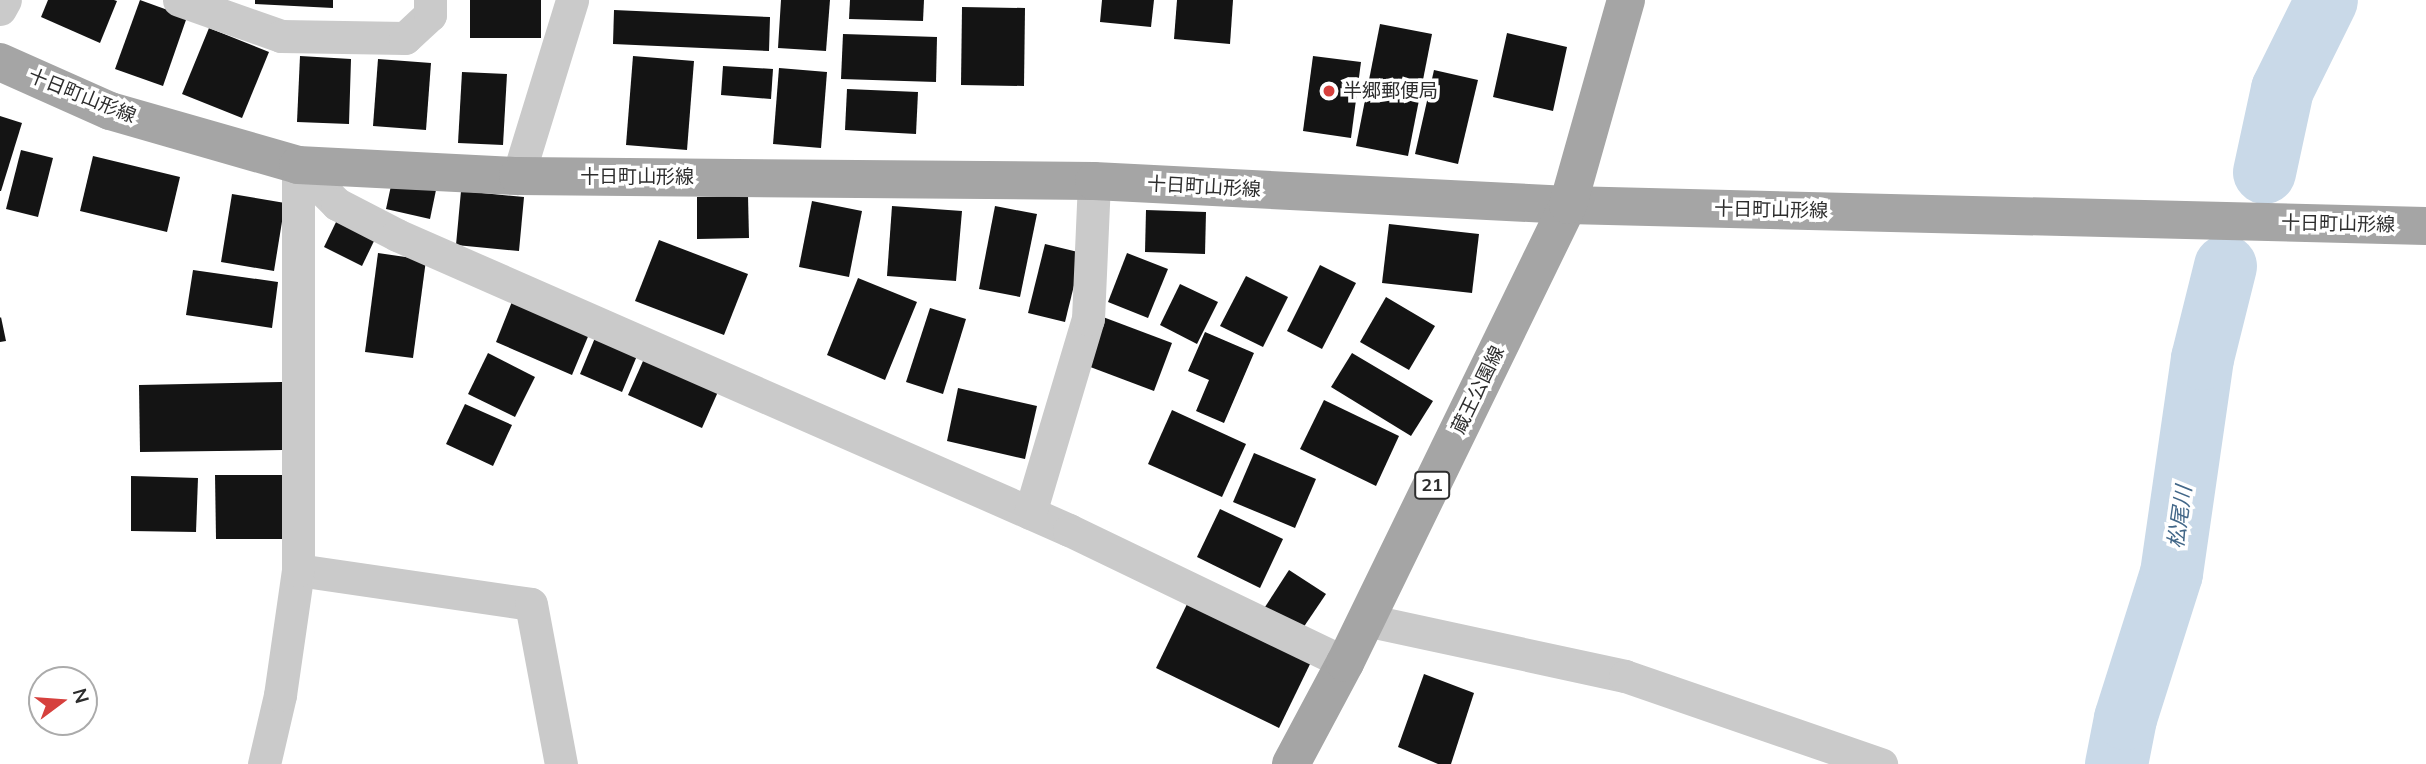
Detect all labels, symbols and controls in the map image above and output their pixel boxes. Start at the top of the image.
street label: 十日町山形線 [25,64,139,128]
place label: 半郷郵便局 [1343,80,1438,102]
marker: 半郷郵便局 [1321,83,1337,99]
street label: 十日町山形線 [580,166,694,188]
street label: 十日町山形線 [1146,173,1262,201]
street label: 十日町山形線 [1714,198,1828,222]
street label: 十日町山形線 [2281,212,2395,236]
street label: 蔵王公園線 [1447,342,1509,438]
road number: 21 [1413,471,1451,500]
water label: 松尾川 [2162,484,2196,550]
north arrow [28,666,98,736]
text: N [68,686,95,706]

